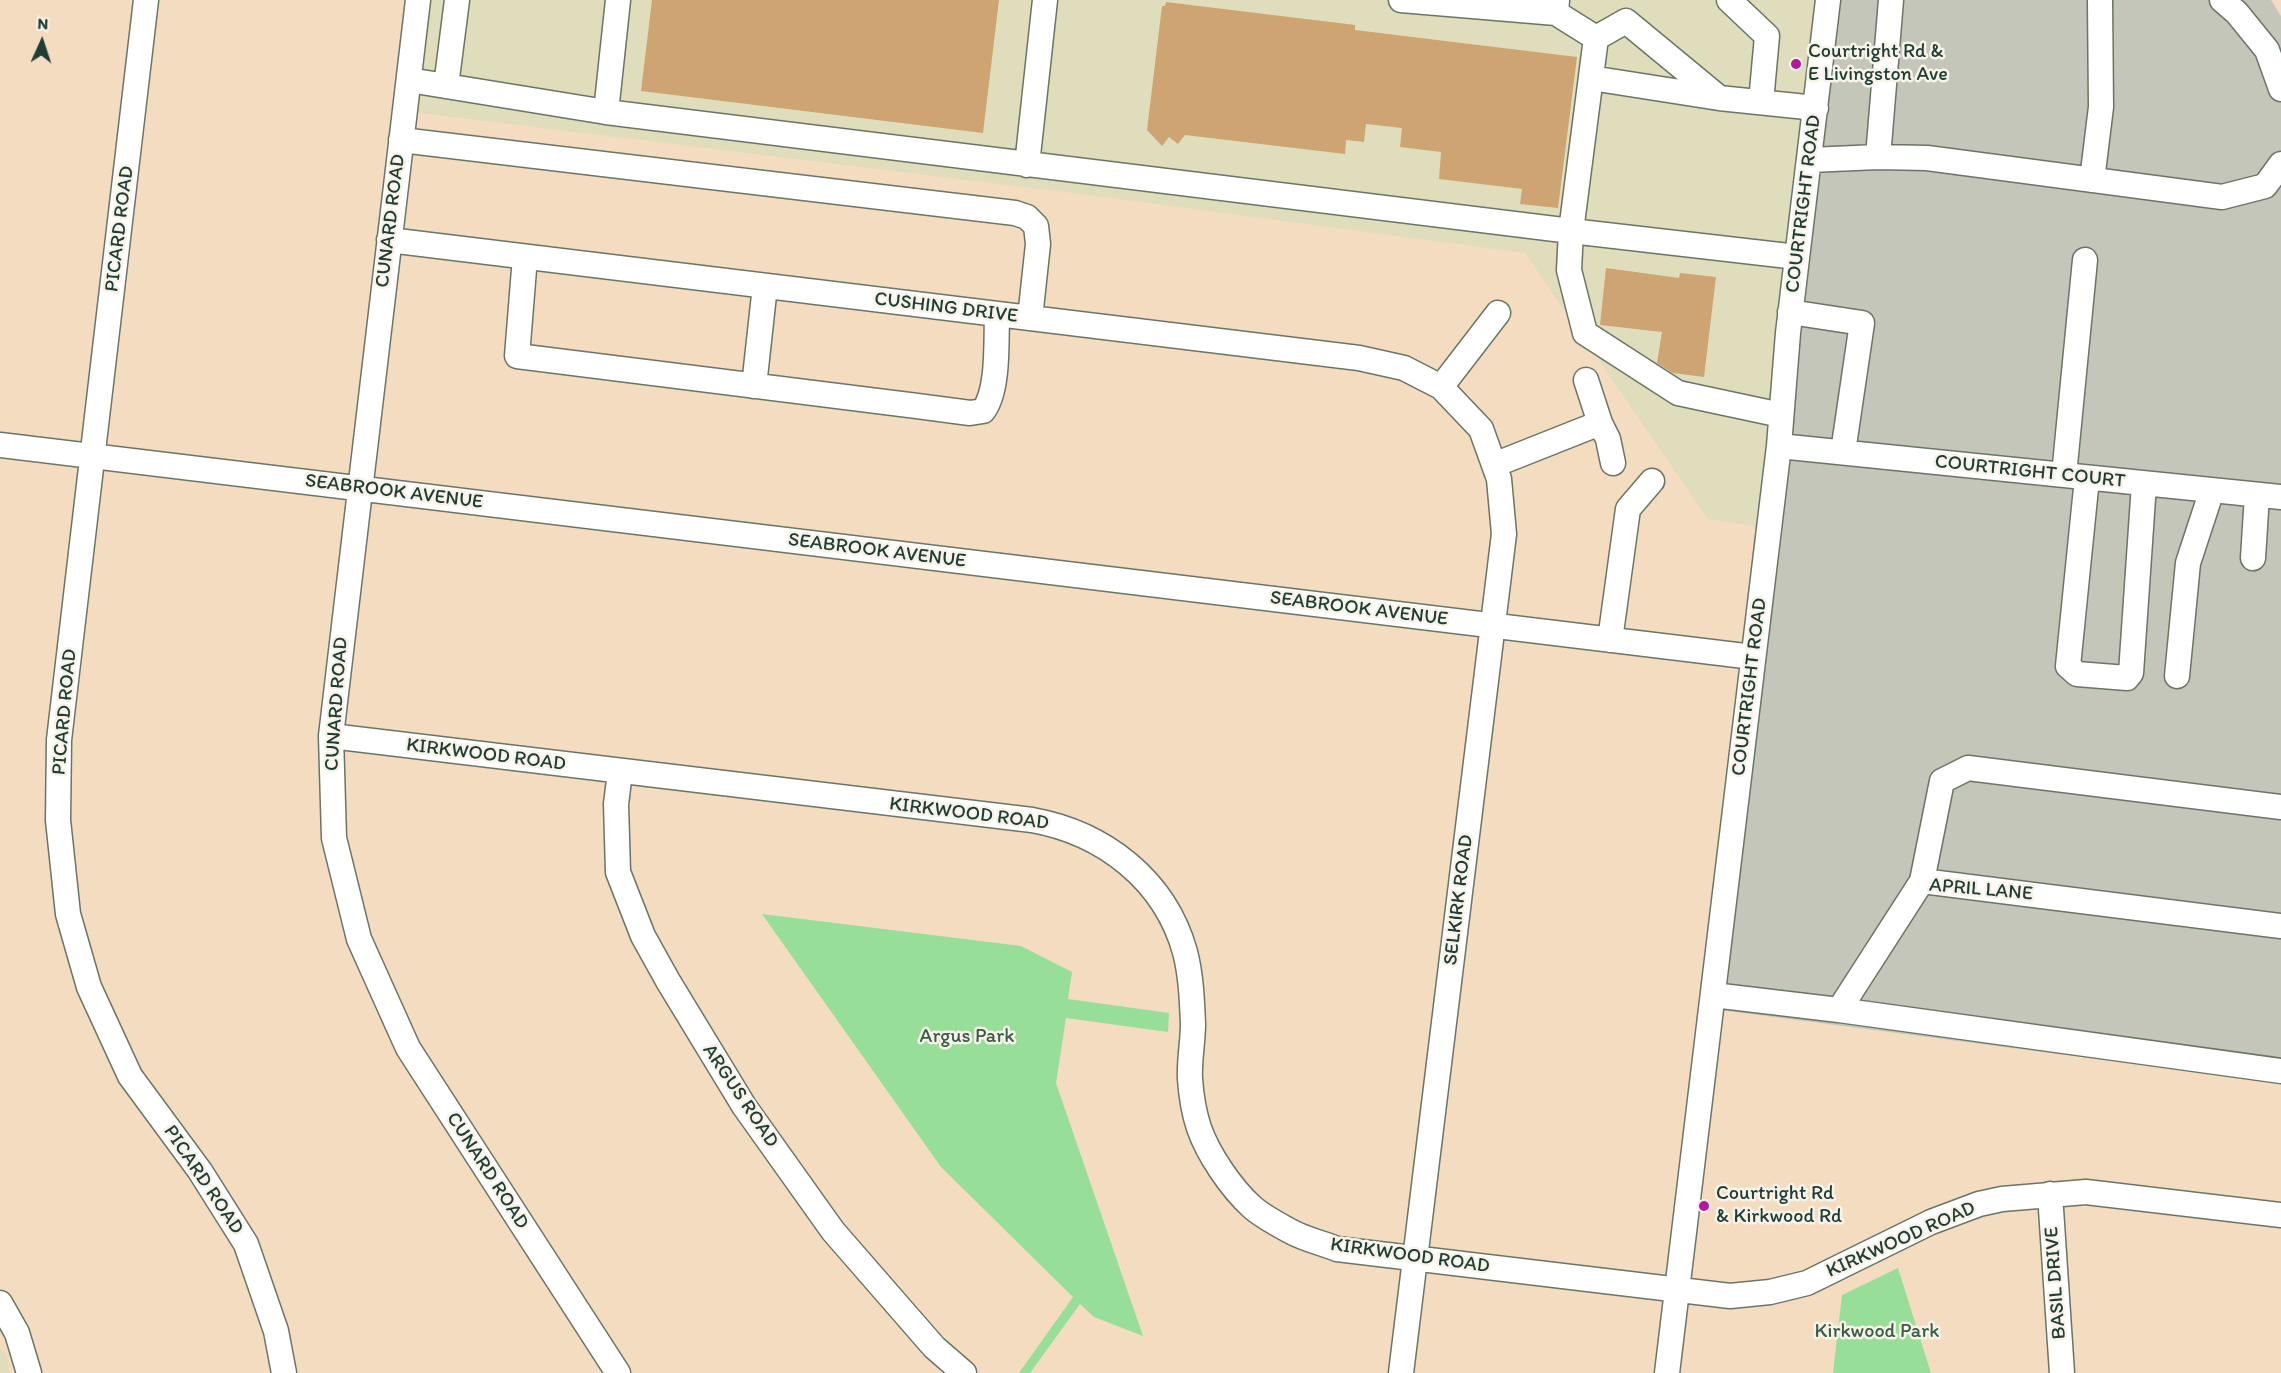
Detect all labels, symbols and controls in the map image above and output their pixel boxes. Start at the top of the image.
north arrow [12,12,72,72]
text: N [37,14,49,33]
place label: Courtright Rd & E Livingston Ave [1808,40,1948,87]
marker: Courtright Rd & E Livingston Ave [1789,57,1803,71]
street label: COURTRIGHT ROAD [1781,114,1827,294]
street label: CUNARD ROAD [371,153,411,289]
street label: PICARD ROAD [100,165,140,293]
street label: CUSHING DRIVE [873,287,1019,329]
street label: COURTRIGHT COURT [1934,450,2126,494]
street label: SEABROOK AVENUE [304,469,484,515]
street label: SEABROOK AVENUE [787,528,967,574]
street label: SEABROOK AVENUE [1269,586,1449,632]
street label: COURTRIGHT ROAD [1727,597,1773,777]
street label: CUNARD ROAD [320,636,354,772]
street label: PICARD ROAD [48,648,82,776]
street label: KIRKWOOD ROAD [405,733,567,777]
street label: KIRKWOOD ROAD [888,792,1050,836]
street label: SELKIRK ROAD [1439,833,1479,967]
street label: APRIL LANE [1928,874,2034,906]
park label: Argus Park [920,1025,1014,1049]
street label: ARGUS ROAD [697,1040,783,1152]
street label: CUNARD ROAD [440,1108,534,1234]
street label: PICARD ROAD [158,1121,248,1239]
place label: Courtright Rd & Kirkwood Rd [1716,1182,1842,1229]
street label: KIRKWOOD ROAD [1823,1196,1979,1284]
marker: Courtright Rd & Kirkwood Rd [1697,1199,1711,1213]
street label: BASIL DRIVE [2040,1226,2072,1340]
street label: KIRKWOOD ROAD [1329,1233,1491,1279]
park label: Kirkwood Park [1815,1320,1939,1344]

